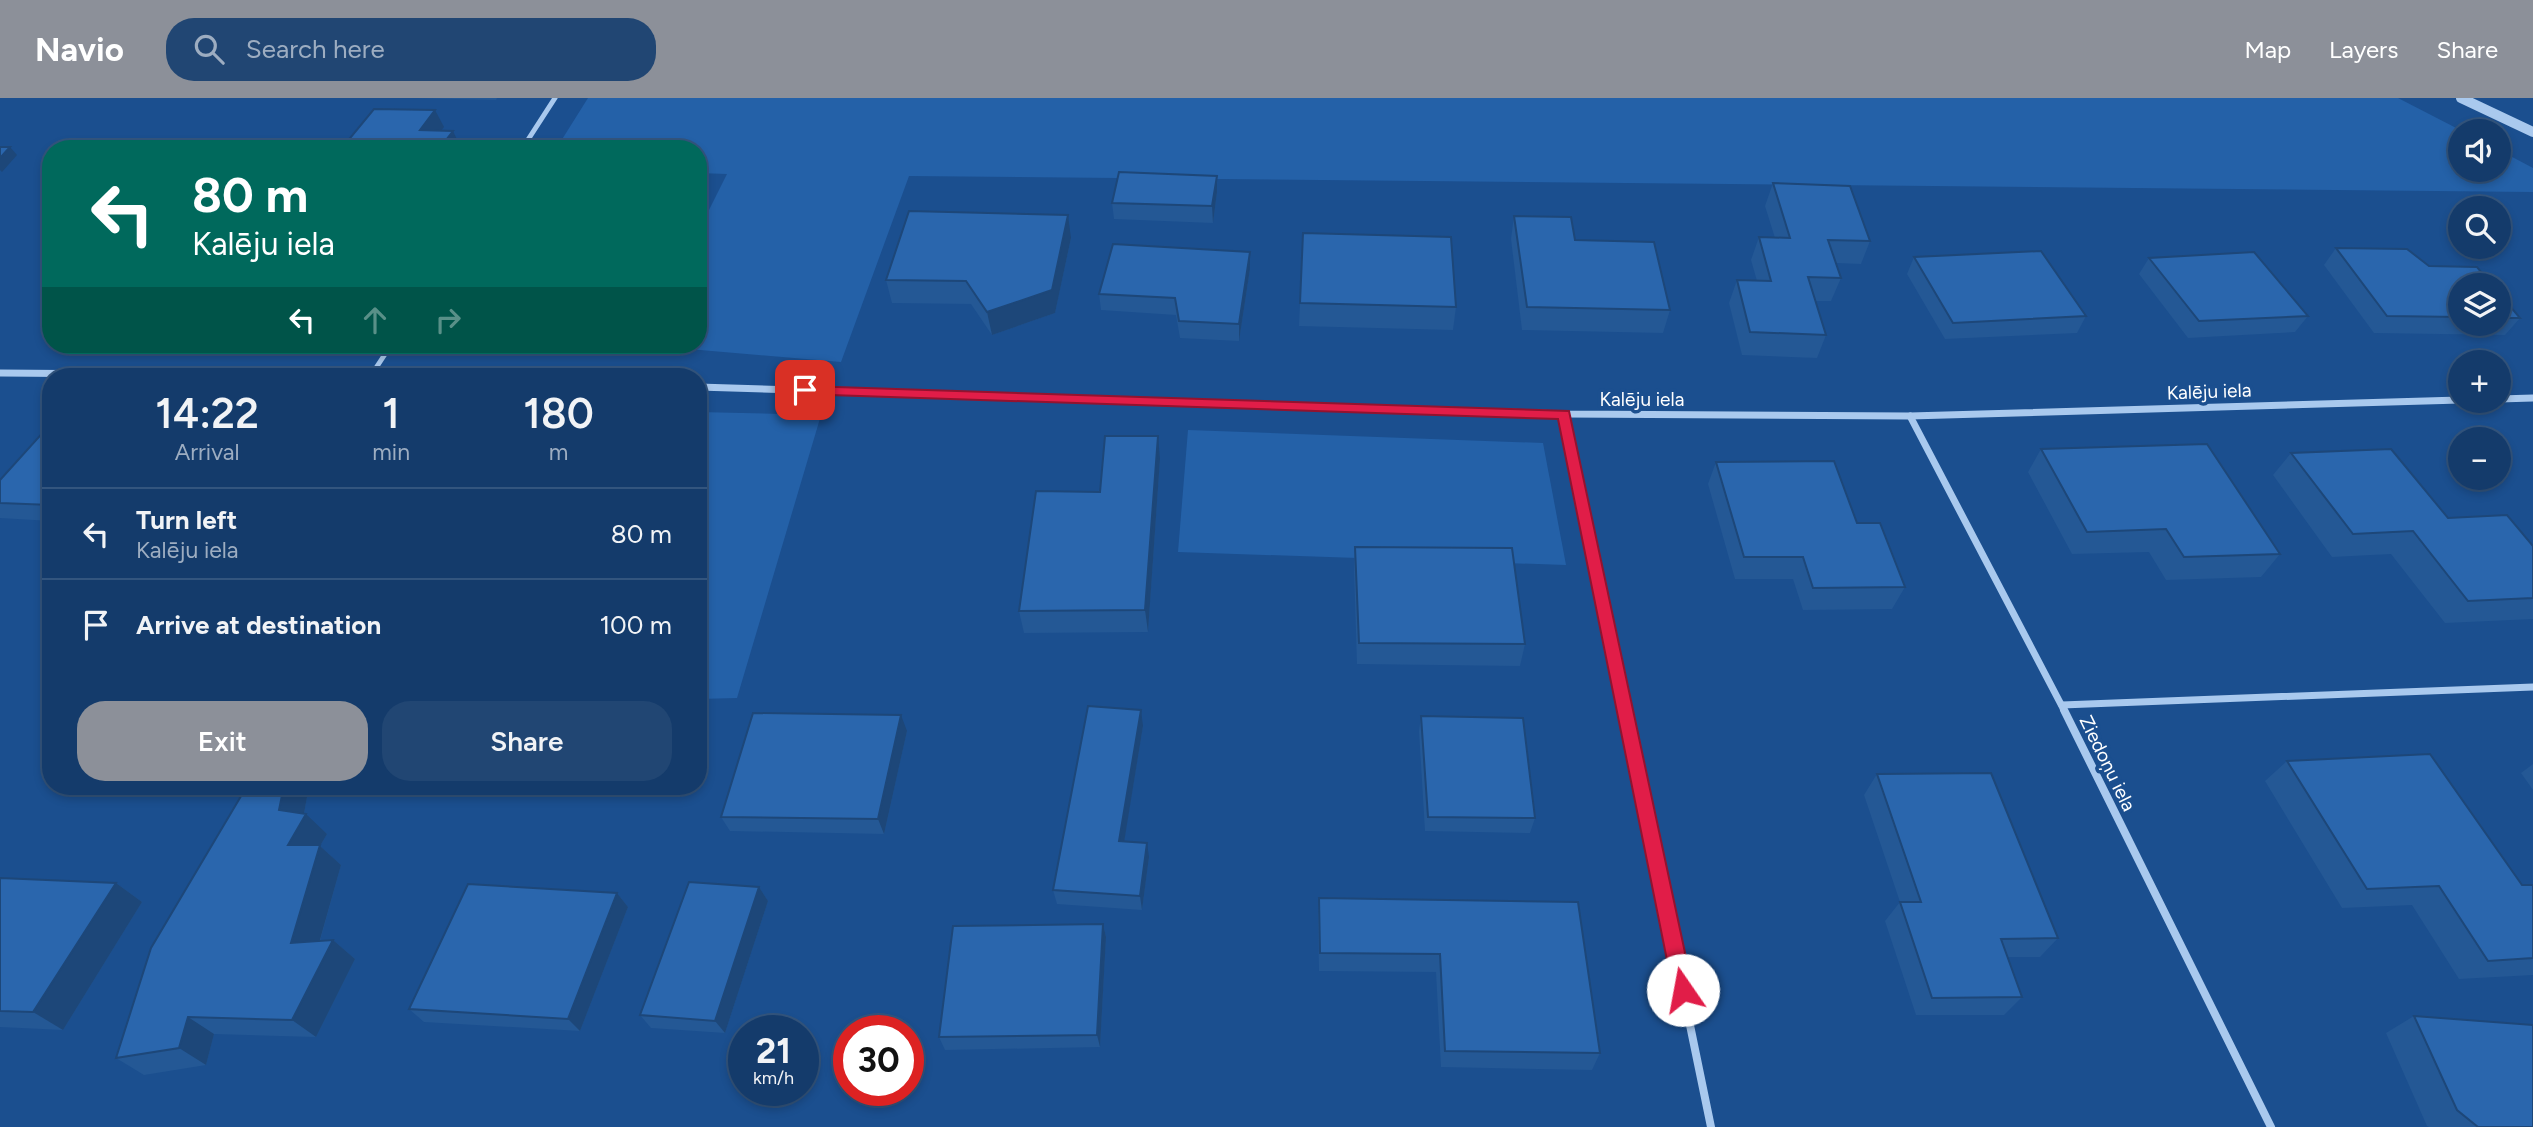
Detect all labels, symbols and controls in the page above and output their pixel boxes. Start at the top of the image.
search box [166,18,656,81]
text: Navio [35,30,124,69]
icon: search [190,30,228,68]
text: Search here [246,33,385,65]
text: Map [2244,35,2291,64]
text: Layers [2329,35,2398,64]
text: Share [2436,35,2498,64]
map controls [2448,119,2511,490]
button: sound [2448,119,2511,182]
text: 80 m [192,165,308,224]
icon: left [77,168,168,259]
button: search [2448,196,2511,259]
text: Kalēju iela [192,225,335,263]
button: layers [2448,273,2511,336]
icon: left [283,301,321,339]
icon: ahead [356,301,394,339]
icon: right [429,301,467,339]
button: + [2448,350,2511,413]
pin [775,360,835,420]
icon: arrive [786,371,824,409]
street label: Kalēju iela [2166,379,2252,404]
text: 14:22 [155,388,259,439]
text: 1 [382,388,400,439]
text: 180 [523,388,594,439]
street label: Kalēju iela [1600,388,1684,411]
button: − [2448,427,2511,490]
text: Arrival [175,438,240,466]
text: min [372,438,410,466]
text: m [549,438,568,466]
text: Turn left [136,504,237,536]
icon: left [77,515,115,553]
text: 80 m [611,518,672,550]
text: Kalēju iela [136,536,239,564]
icon: arrive [77,606,115,644]
text: Arrive at destination [136,609,381,641]
text: 100 m [599,609,672,641]
button: Exit [77,701,368,781]
button: Share [382,701,672,781]
street label: Ziedoņu iela [2074,712,2141,815]
position arrow [1646,953,1720,1027]
speed limit sign: 30 [833,1015,924,1106]
text: 21 [756,1030,791,1072]
text: km/h [753,1067,794,1089]

